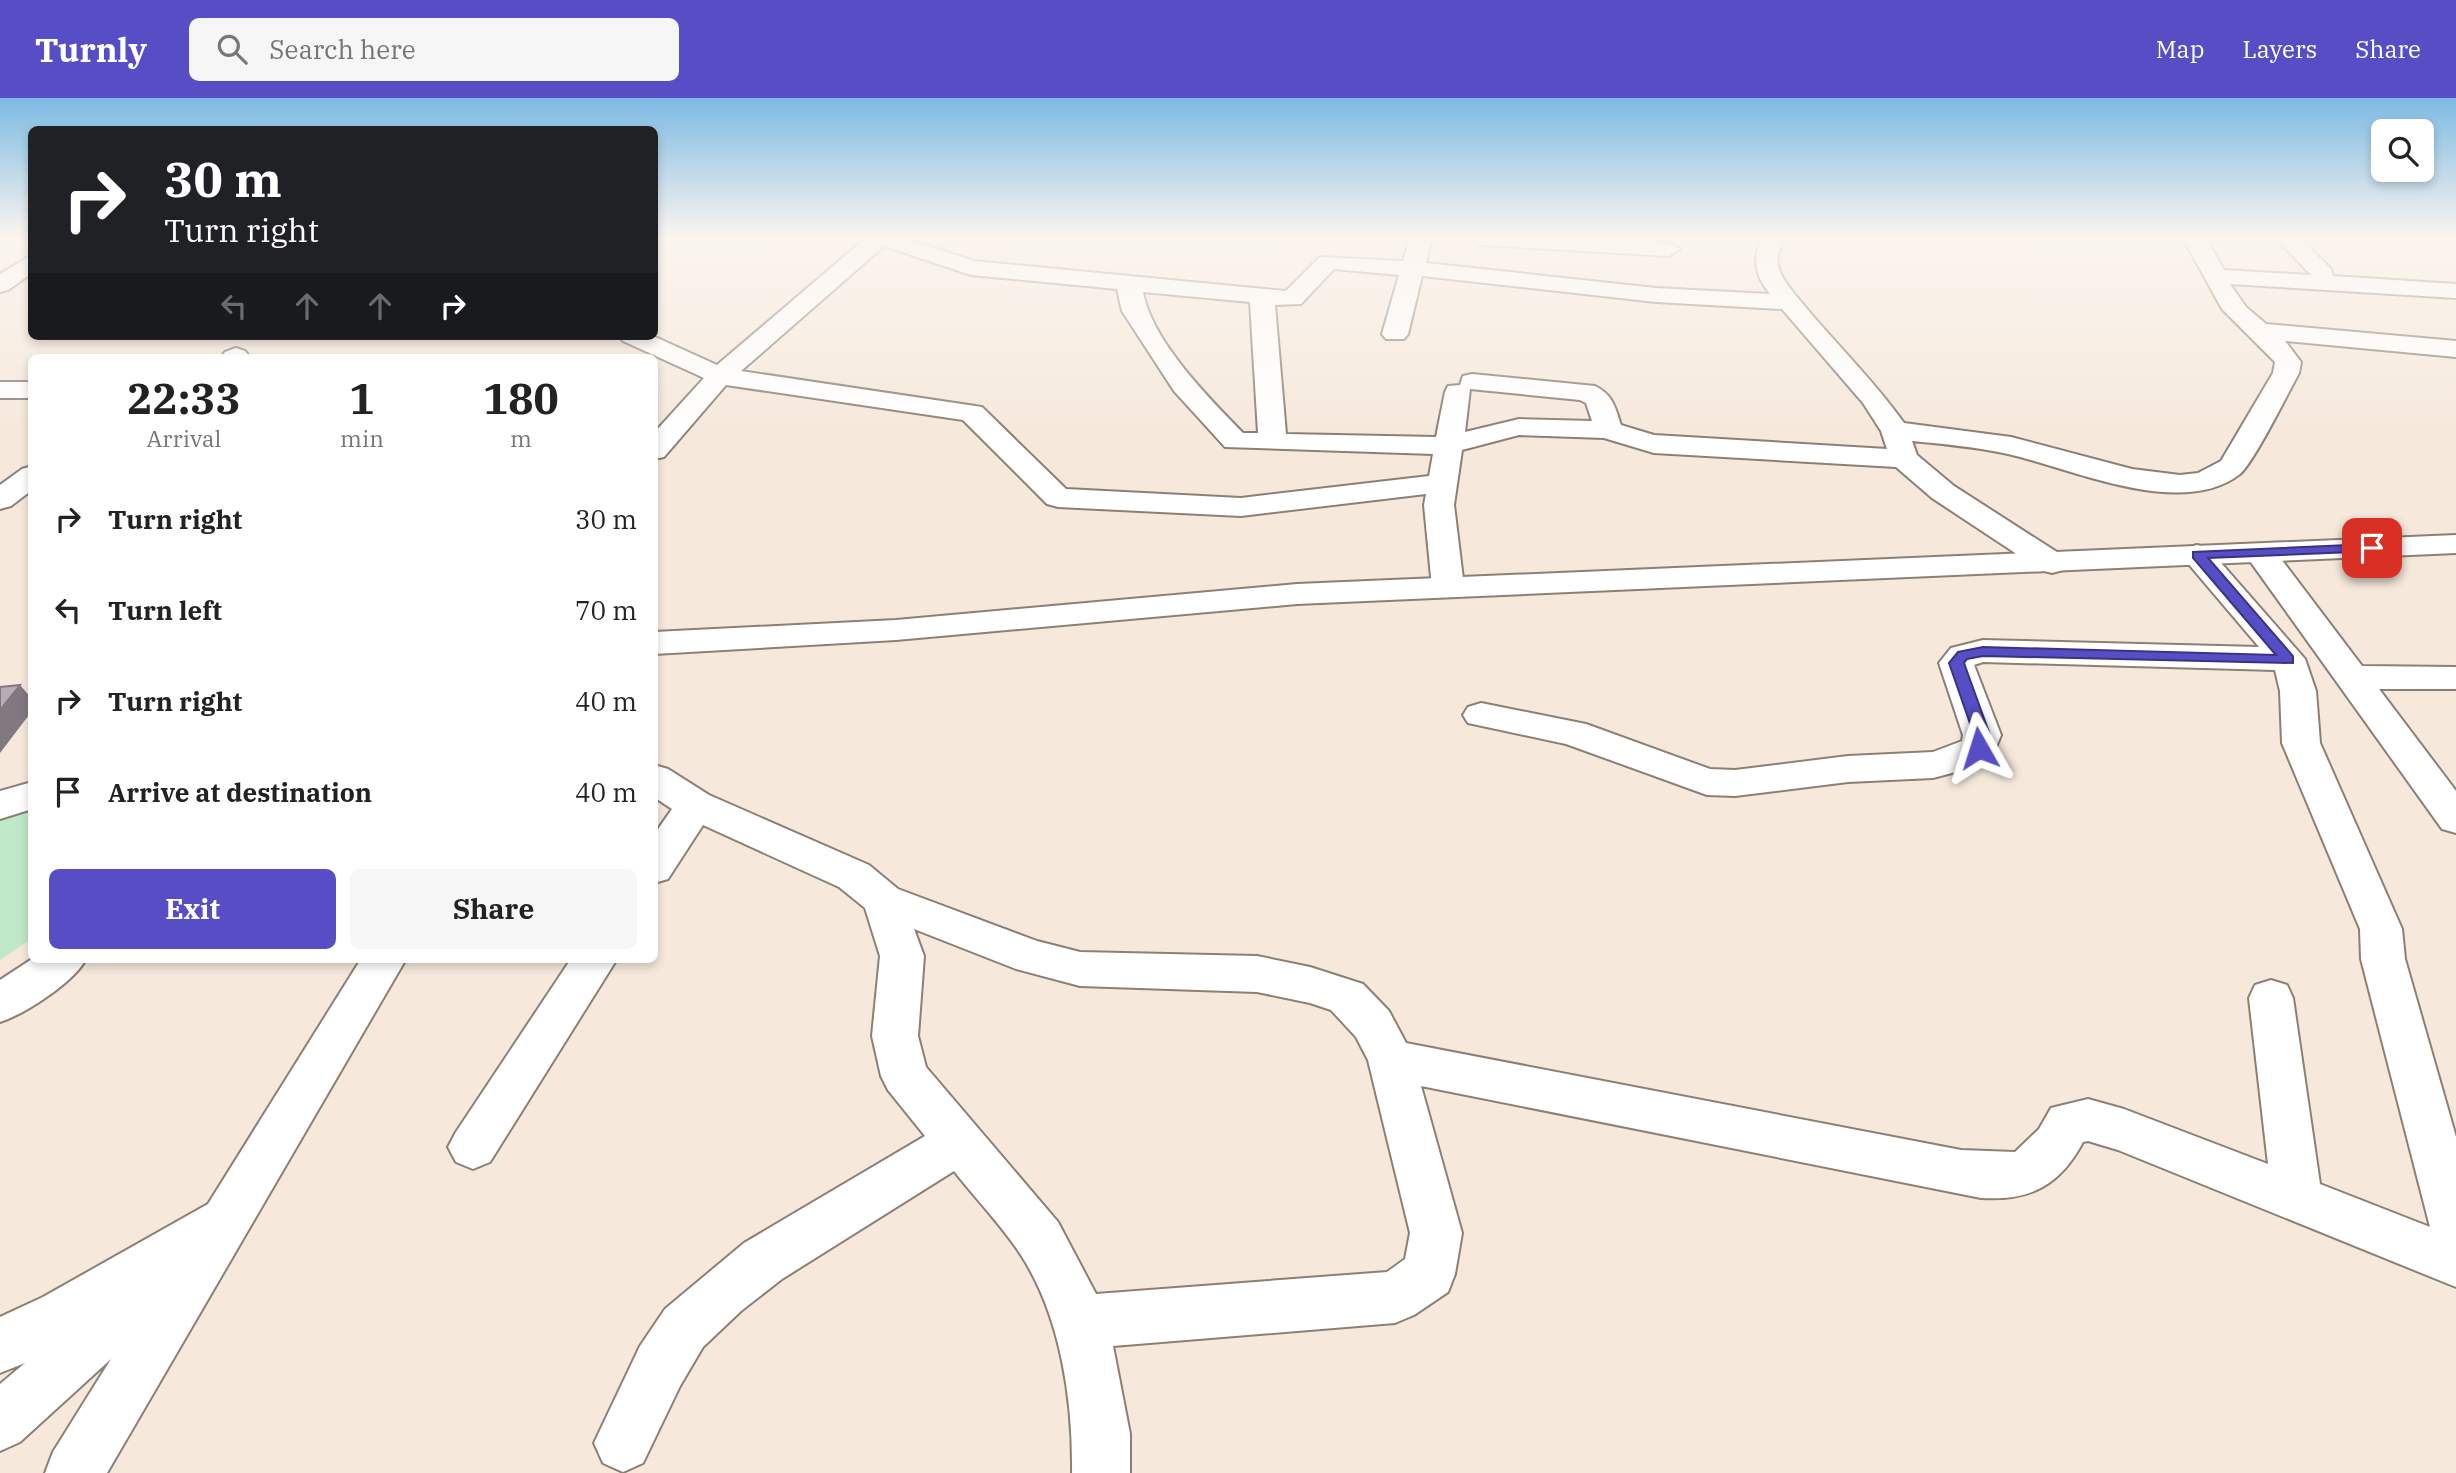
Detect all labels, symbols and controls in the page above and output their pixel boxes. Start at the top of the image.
search box [189,18,679,81]
text: Turnly [35,28,147,71]
icon: search [213,30,251,68]
text: Search here [269,32,416,66]
text: Map [2156,33,2204,65]
text: Layers [2242,33,2317,65]
text: Share [2355,33,2421,65]
map controls [2371,119,2434,182]
button: search [2371,119,2434,182]
text: 30 m [164,147,282,210]
icon: right [49,154,140,245]
text: Turn right [164,209,319,251]
icon: left [215,287,253,325]
icon: ahead [288,287,326,325]
icon: ahead [361,287,399,325]
icon: right [434,287,472,325]
text: 22:33 [127,371,241,426]
text: 1 [349,371,375,426]
text: 180 [483,371,559,426]
text: Arrival [147,423,221,453]
text: min [340,423,384,453]
text: m [510,423,532,453]
icon: right [49,500,87,538]
text: Turn right [108,502,242,536]
text: 30 m [575,502,637,536]
pin [2342,518,2402,578]
icon: arrive [2353,529,2391,567]
icon: left [49,591,87,629]
text: Turn left [108,593,222,627]
text: 70 m [575,593,637,627]
icon: right [49,682,87,720]
text: Turn right [108,684,242,718]
text: 40 m [575,684,637,718]
position arrow [1942,711,2016,785]
icon: arrive [49,773,87,811]
text: Arrive at destination [108,775,372,809]
text: 40 m [575,775,637,809]
button: Exit [49,869,336,949]
button: Share [350,869,637,949]

